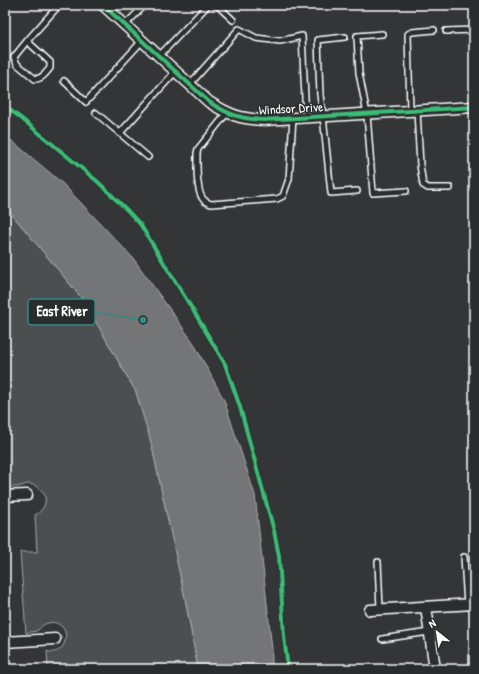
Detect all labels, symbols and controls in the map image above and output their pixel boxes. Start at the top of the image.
street label: Windsor Drive [258,97,324,119]
callout: East River [28,299,95,325]
text: East River [36,301,88,320]
north arrow [417,612,457,652]
text: N [426,616,438,631]

